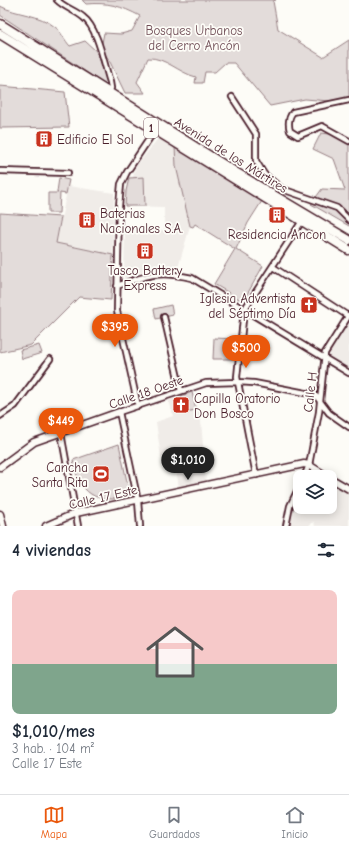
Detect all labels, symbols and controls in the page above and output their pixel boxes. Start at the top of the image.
park label: Bosques Urbanos del Cerro Ancón [145,23,243,53]
street label: Avenida de los Mártires [172,114,290,196]
road number: 1 [144,118,158,138]
building icon: Edificio El Sol [34,129,54,149]
place label: Edificio El Sol [57,132,134,147]
building icon: Residencia Ancon [267,205,287,225]
place label: Baterias Nacionales S.A. [100,206,183,236]
building icon: Baterias Nacionales S.A. [77,210,97,230]
place label: Residencia Ancon [228,227,326,242]
building icon: Tasco Battery Express [135,241,155,261]
place label: Tasco Battery Express [108,263,182,293]
place label: Iglesia Adventista del Séptimo Día [200,291,296,321]
church icon: Iglesia Adventista del Séptimo Día [299,295,319,315]
pin: $395 [91,314,139,348]
text: $395 [101,319,129,334]
pin: $500 [222,335,270,369]
text: $500 [231,340,261,355]
street label: Calle H [300,371,320,413]
street label: Calle 18 Oeste [107,372,186,412]
place label: Capilla Oratorio Don Bosco [194,391,281,421]
church icon: Capilla Oratorio Don Bosco [171,395,191,415]
pin: $449 [37,408,85,442]
text: $449 [48,413,74,428]
pin: $1,010 [155,447,221,481]
text: $1,010 [170,452,206,467]
place label: Cancha Santa Rita [32,460,88,490]
sports icon: Cancha Santa Rita [91,464,111,484]
map controls [293,470,337,514]
button: layers [293,470,337,514]
street label: Calle 17 Este [67,482,139,512]
icon: filters [315,539,337,561]
text: 4 viviendas [12,541,91,560]
icon: home [139,616,211,688]
text: $1,010/mes [12,722,95,741]
text: 3 hab. · 104 m² [12,741,94,756]
text: Calle 17 Este [12,756,82,771]
tab: Mapa [41,804,67,841]
tab: Guardados [149,804,200,841]
tab: Inicio [282,804,308,841]

